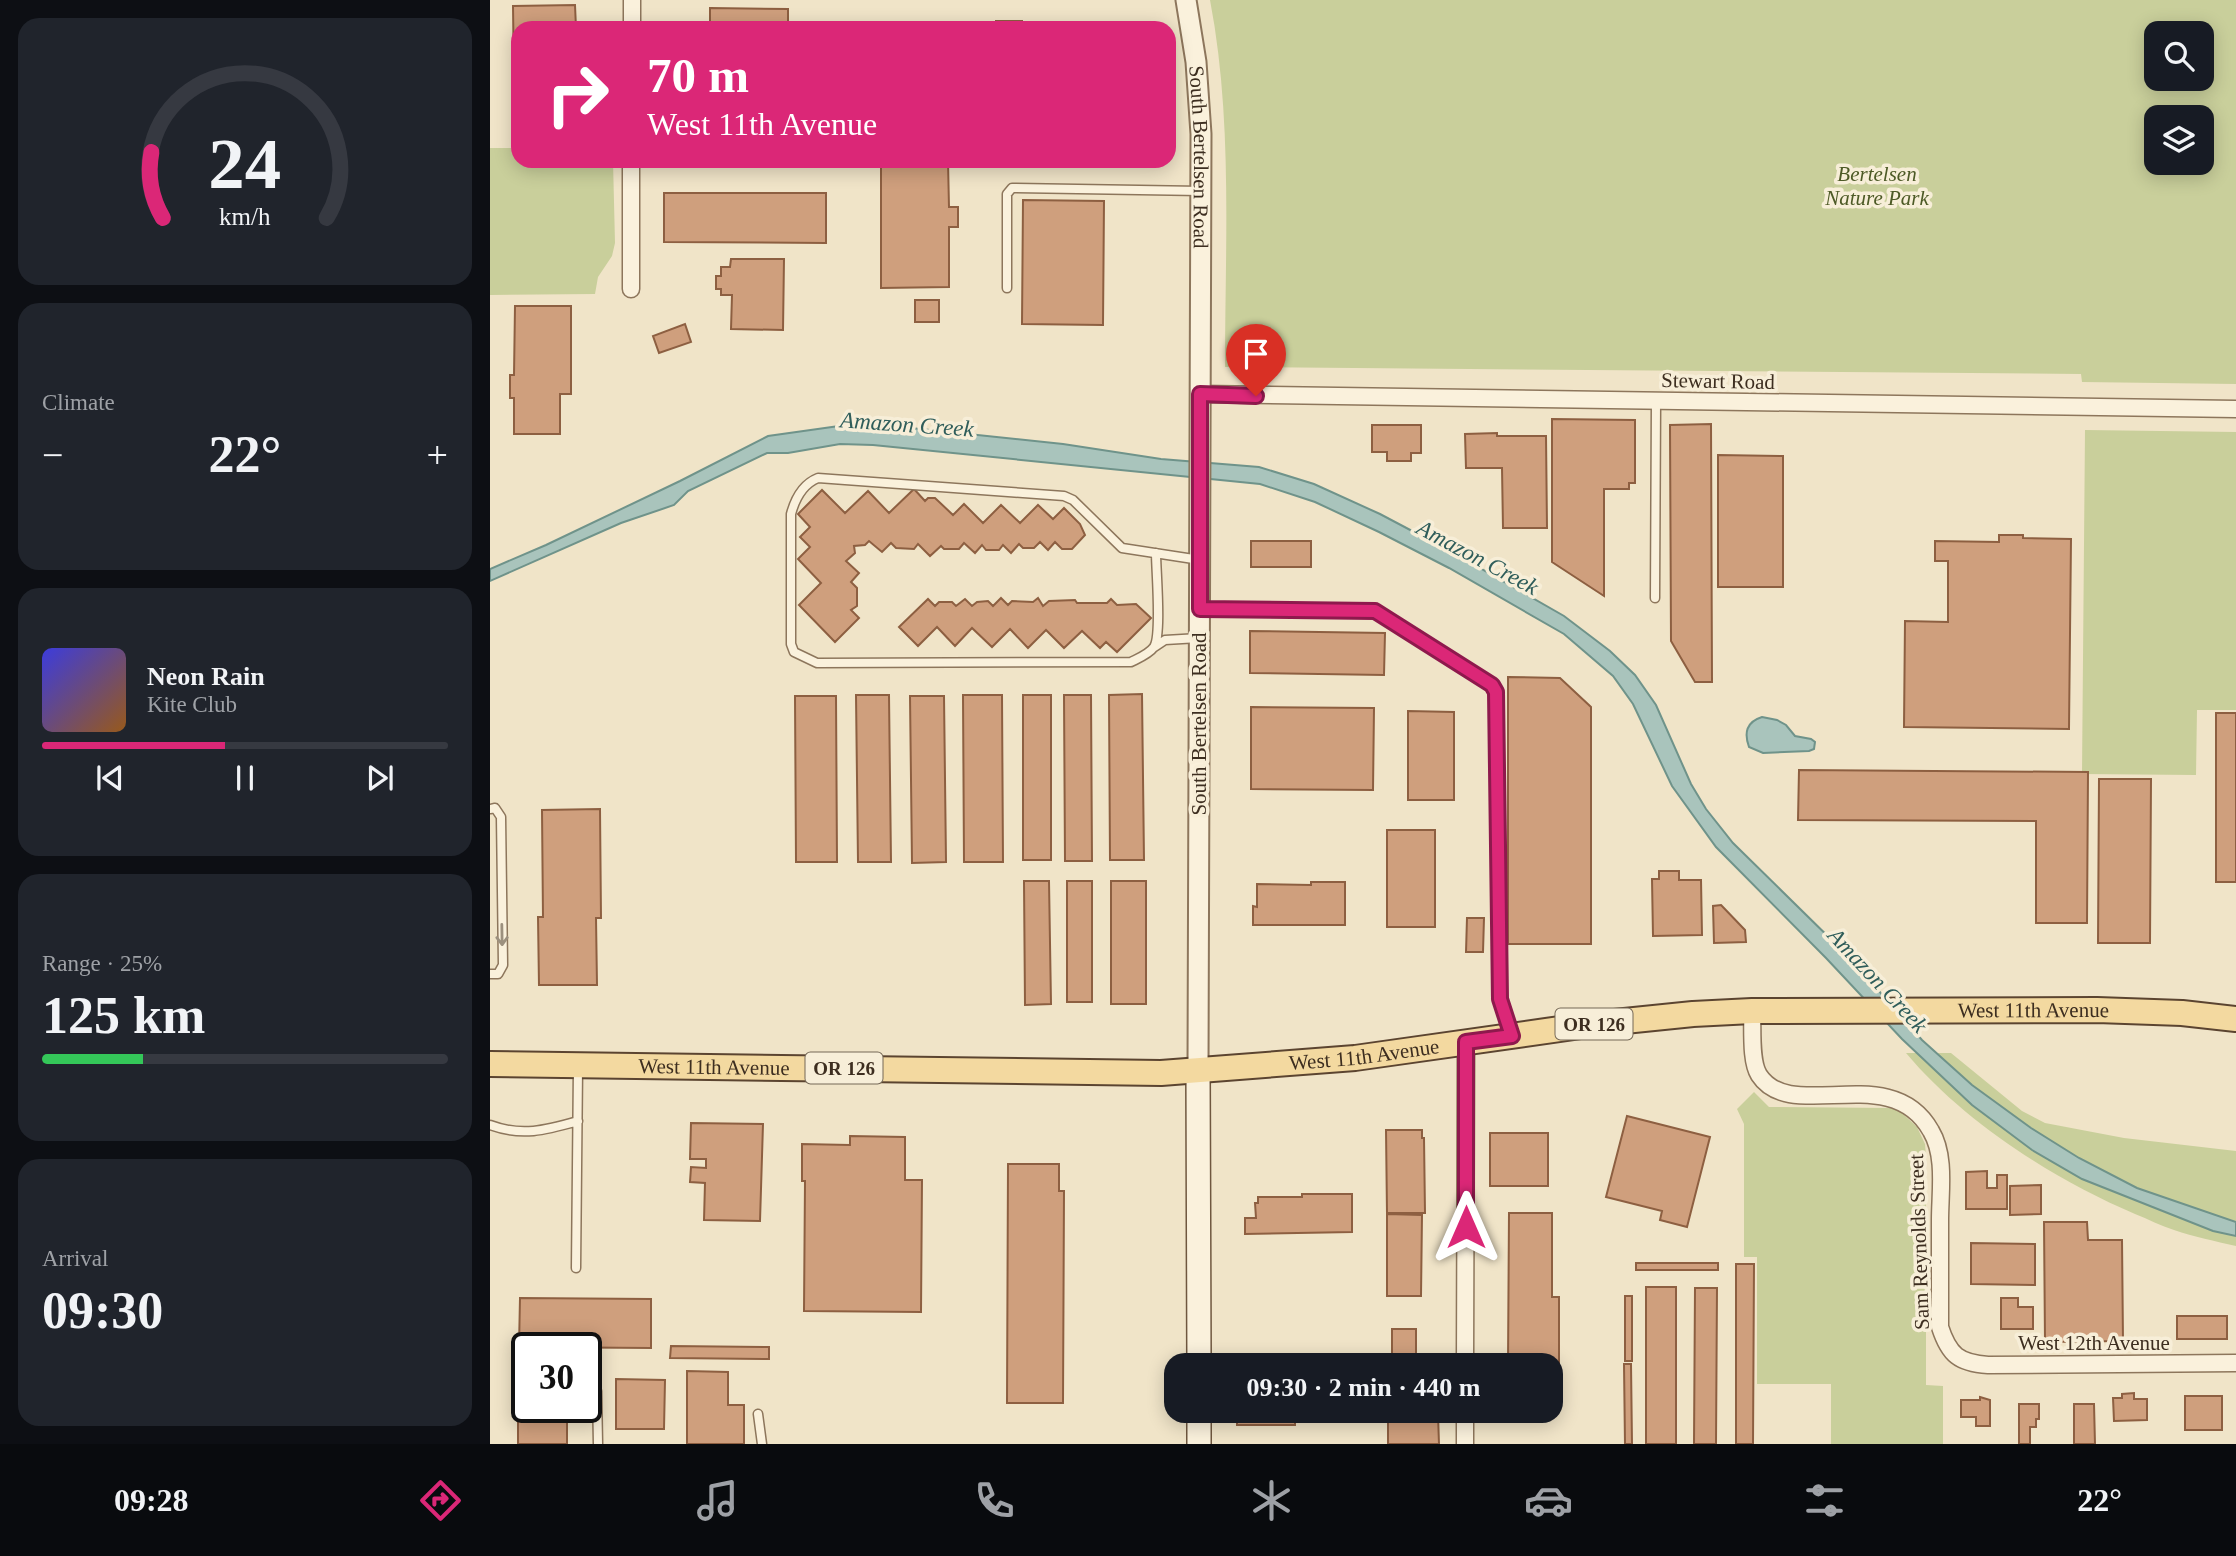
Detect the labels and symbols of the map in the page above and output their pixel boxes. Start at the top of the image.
street label: South Bertelsen Road [1184,65,1213,249]
park label: Bertelsen Nature Park [1824,162,1929,210]
pin [1226,324,1286,396]
street label: Stewart Road [1661,368,1776,394]
water label: Amazon Creek [837,407,975,442]
water label: Amazon Creek [1411,514,1543,600]
street label: South Bertelsen Road [1187,632,1211,816]
water label: Amazon Creek [1821,921,1933,1038]
one-way arrow [496,923,509,946]
street label: West 11th Avenue [1958,998,2109,1022]
road number: OR 126 [1556,1008,1632,1040]
street label: West 11th Avenue [1288,1034,1441,1075]
road number: OR 126 [806,1052,882,1084]
street label: West 11th Avenue [638,1054,790,1080]
street label: Sam Reynolds Street [1904,1153,1934,1330]
position arrow [1429,1190,1503,1264]
street label: West 12th Avenue [2018,1331,2170,1355]
speed limit sign: 30 [511,1332,602,1423]

